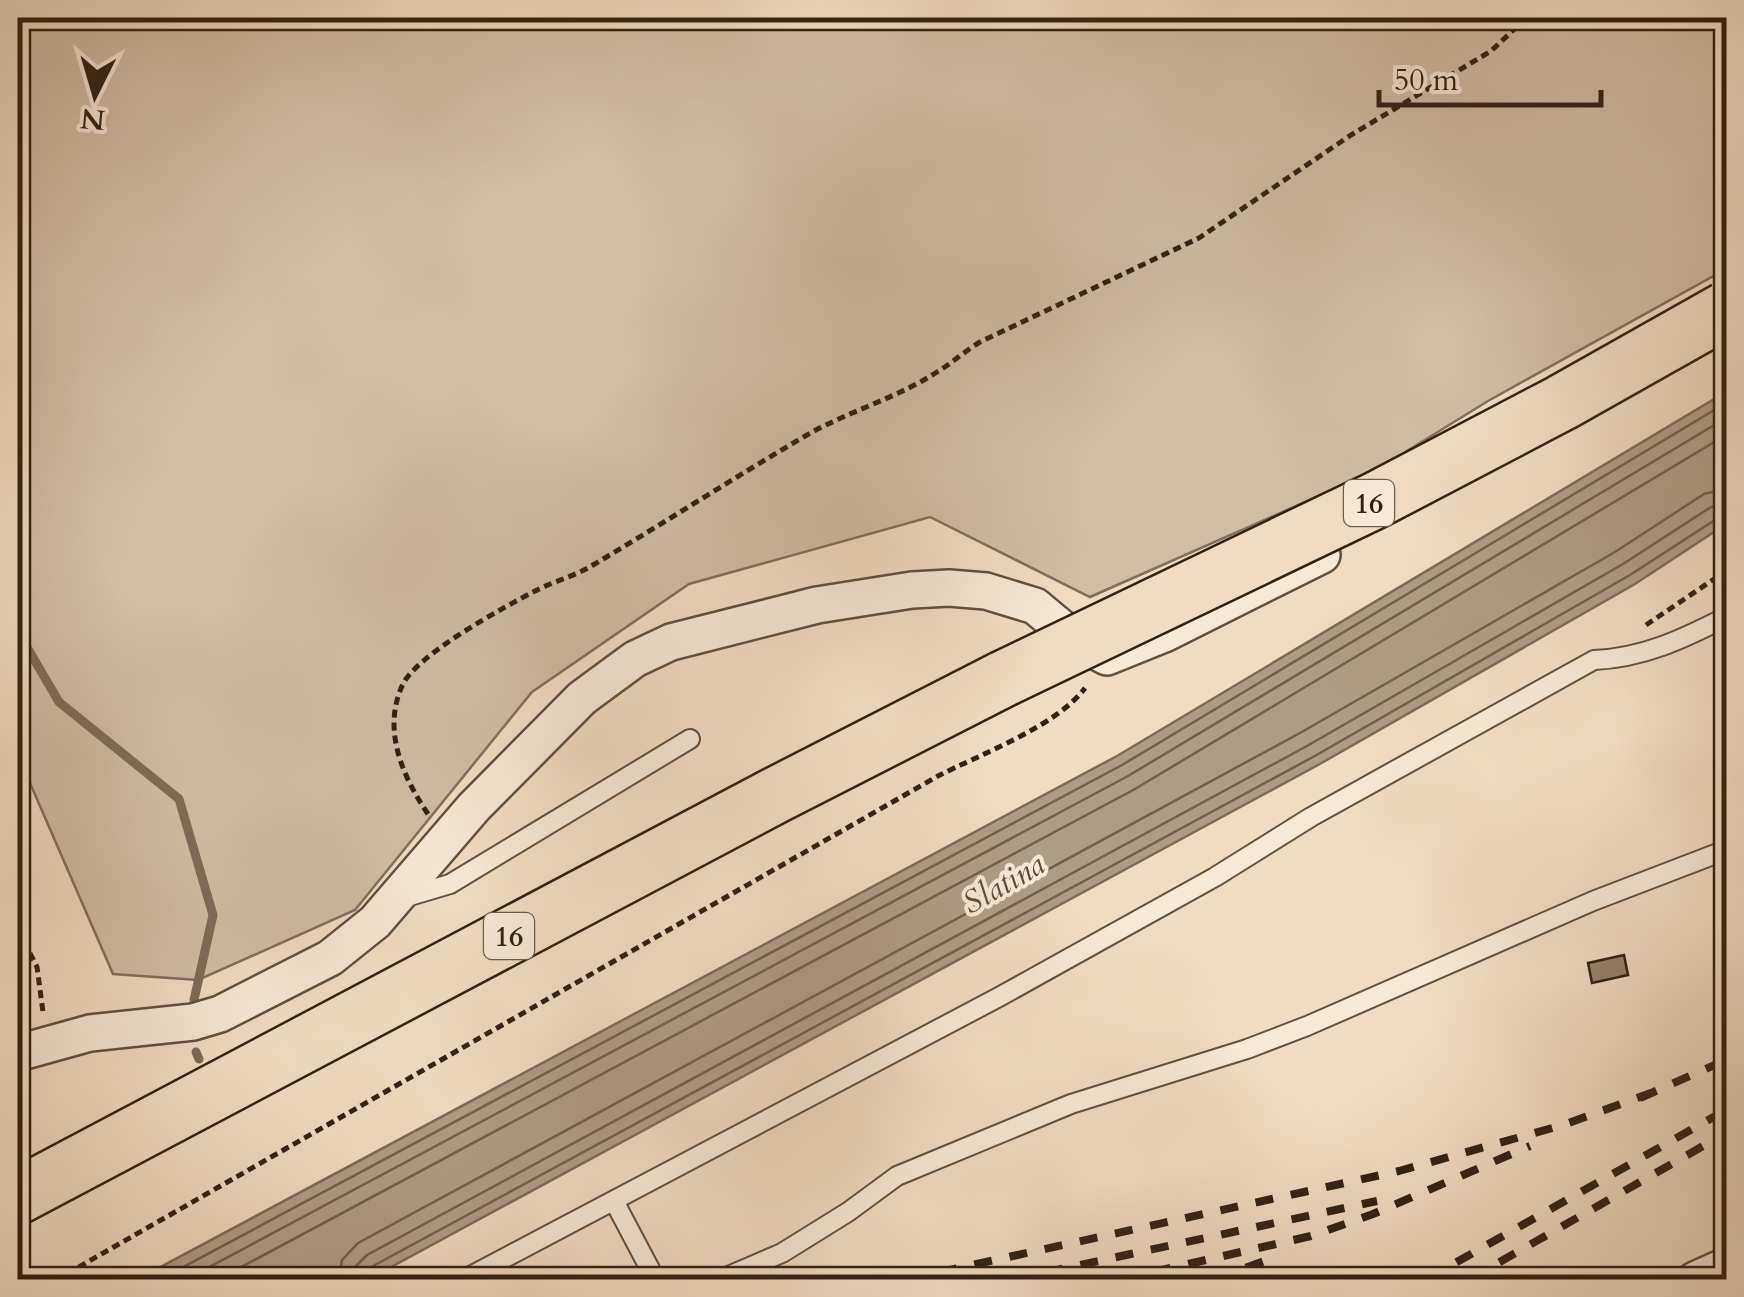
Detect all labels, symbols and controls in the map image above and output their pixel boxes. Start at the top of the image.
north arrow [45,45,145,145]
scale bar [1379,45,1602,107]
text: 50 m [1394,60,1459,101]
text: N [79,99,107,139]
road number: 16 [1344,480,1394,526]
water label: Slatina [954,843,1053,925]
road number: 16 [484,913,534,959]

